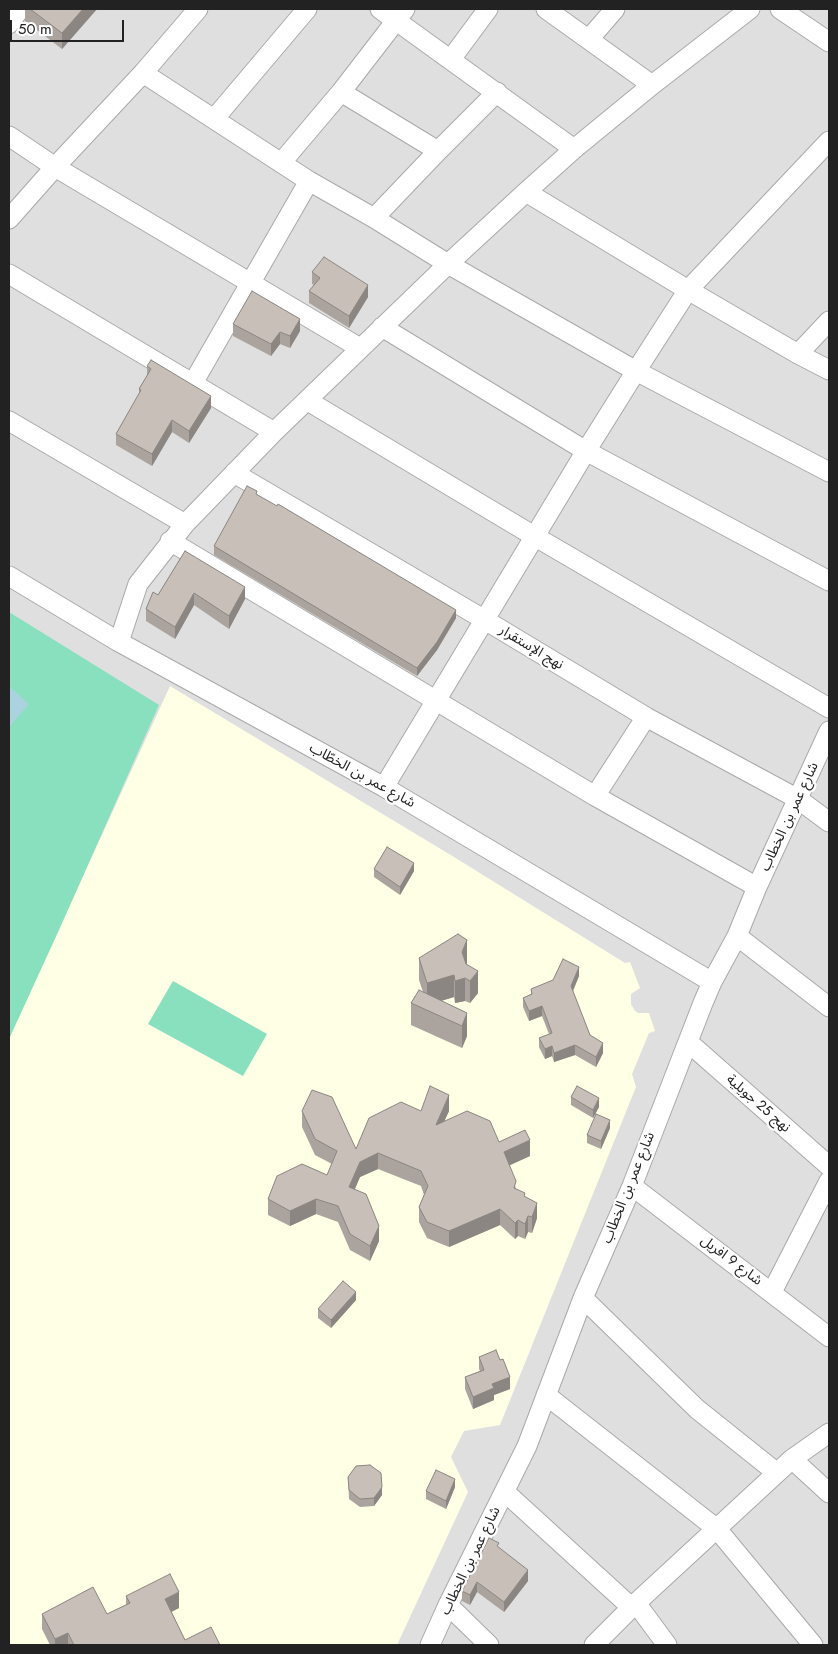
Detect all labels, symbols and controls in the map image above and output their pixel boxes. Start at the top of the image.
scale bar [12,10,126,42]
text: 50 m [18,18,52,40]
street label: نهج الإستقرار [496,622,566,674]
street label: شارع عمر بن الخطّاب [306,740,418,812]
street label: شارع عمر بن الخطاب [757,760,823,874]
street label: نهج 25 جويلية [722,1072,794,1136]
street label: شارع عمر بن الخطاب [599,1130,659,1246]
street label: شارع 9 افريل [697,1232,765,1290]
street label: شارع عمر بن الخطاب [438,1504,504,1618]

